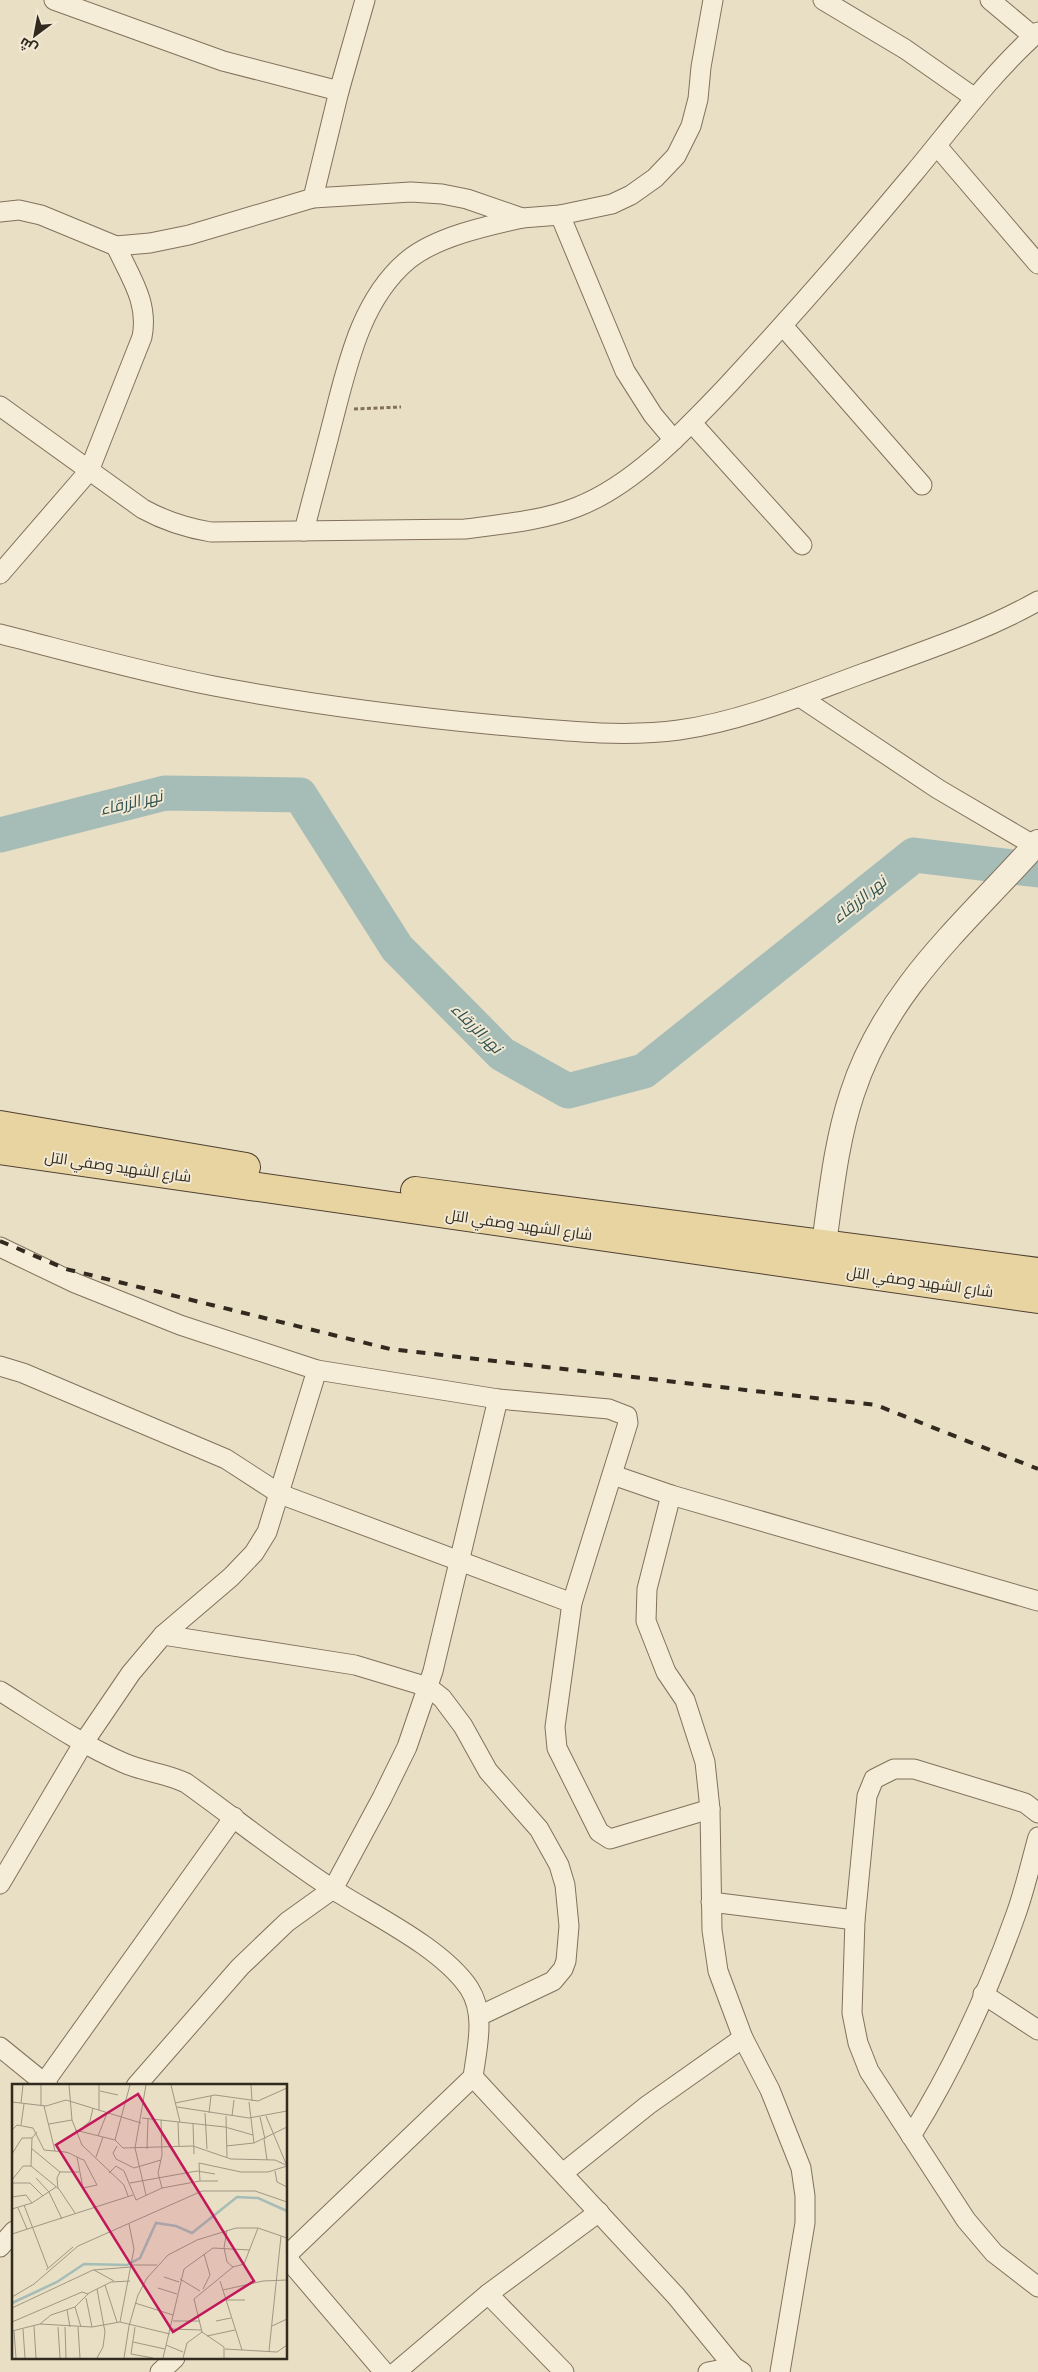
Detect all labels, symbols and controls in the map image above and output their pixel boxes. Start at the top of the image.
north arrow [10,10,60,60]
text: ش [16,34,40,58]
water label: نهر الزرقاء [98,786,166,819]
water label: نهر الزرقاء [829,871,891,927]
water label: نهر الزرقاء [447,999,507,1058]
street label: شارع الشهيد وصفي التل [43,1148,192,1189]
street label: شارع الشهيد وصفي التل [444,1206,593,1247]
street label: شارع الشهيد وصفي التل [845,1263,994,1304]
inset map [12,2084,288,2360]

